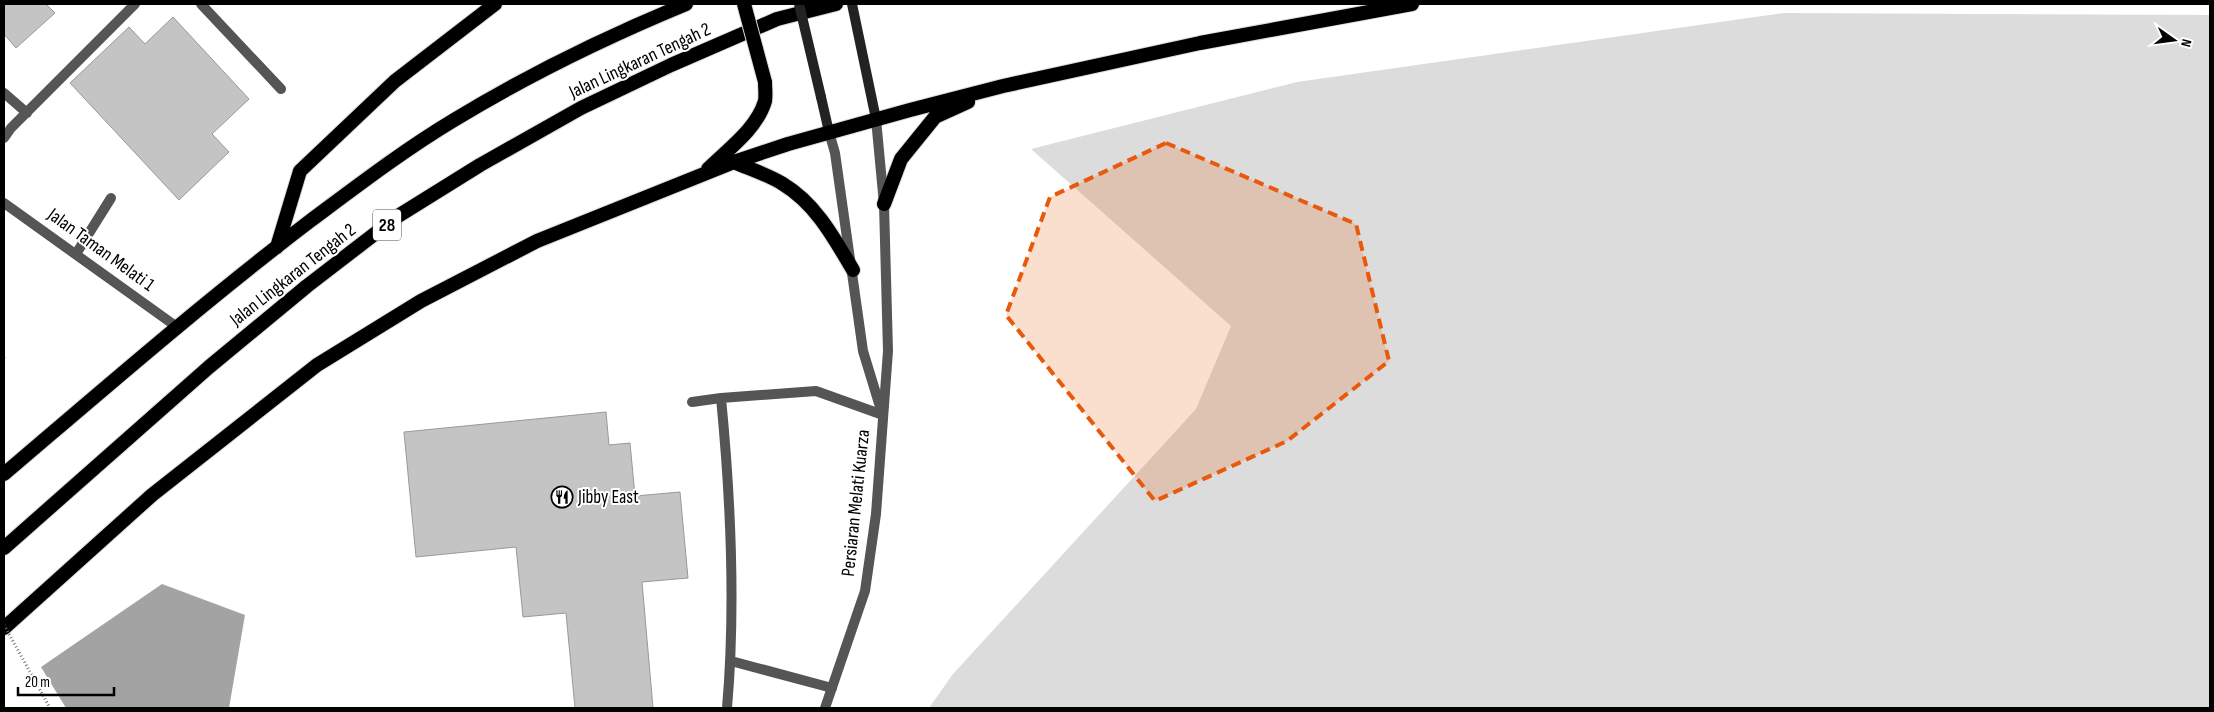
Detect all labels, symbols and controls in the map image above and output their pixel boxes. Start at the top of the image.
north arrow [2149,15,2199,65]
street label: Jalan Lingkaran Tengah 2 [565,18,714,104]
text: N [2177,37,2195,49]
street label: Jalan Taman Melati 1 [42,203,159,297]
road number: 28 [373,210,401,240]
street label: Jalan Lingkaran Tengah 2 [225,219,361,332]
street label: Persiaran Melati Kuarza [837,428,875,578]
restaurant icon: Jibby East [550,485,574,509]
place label: Jibby East [577,486,639,509]
scale bar [18,664,114,696]
text: 20 m [25,673,50,692]

